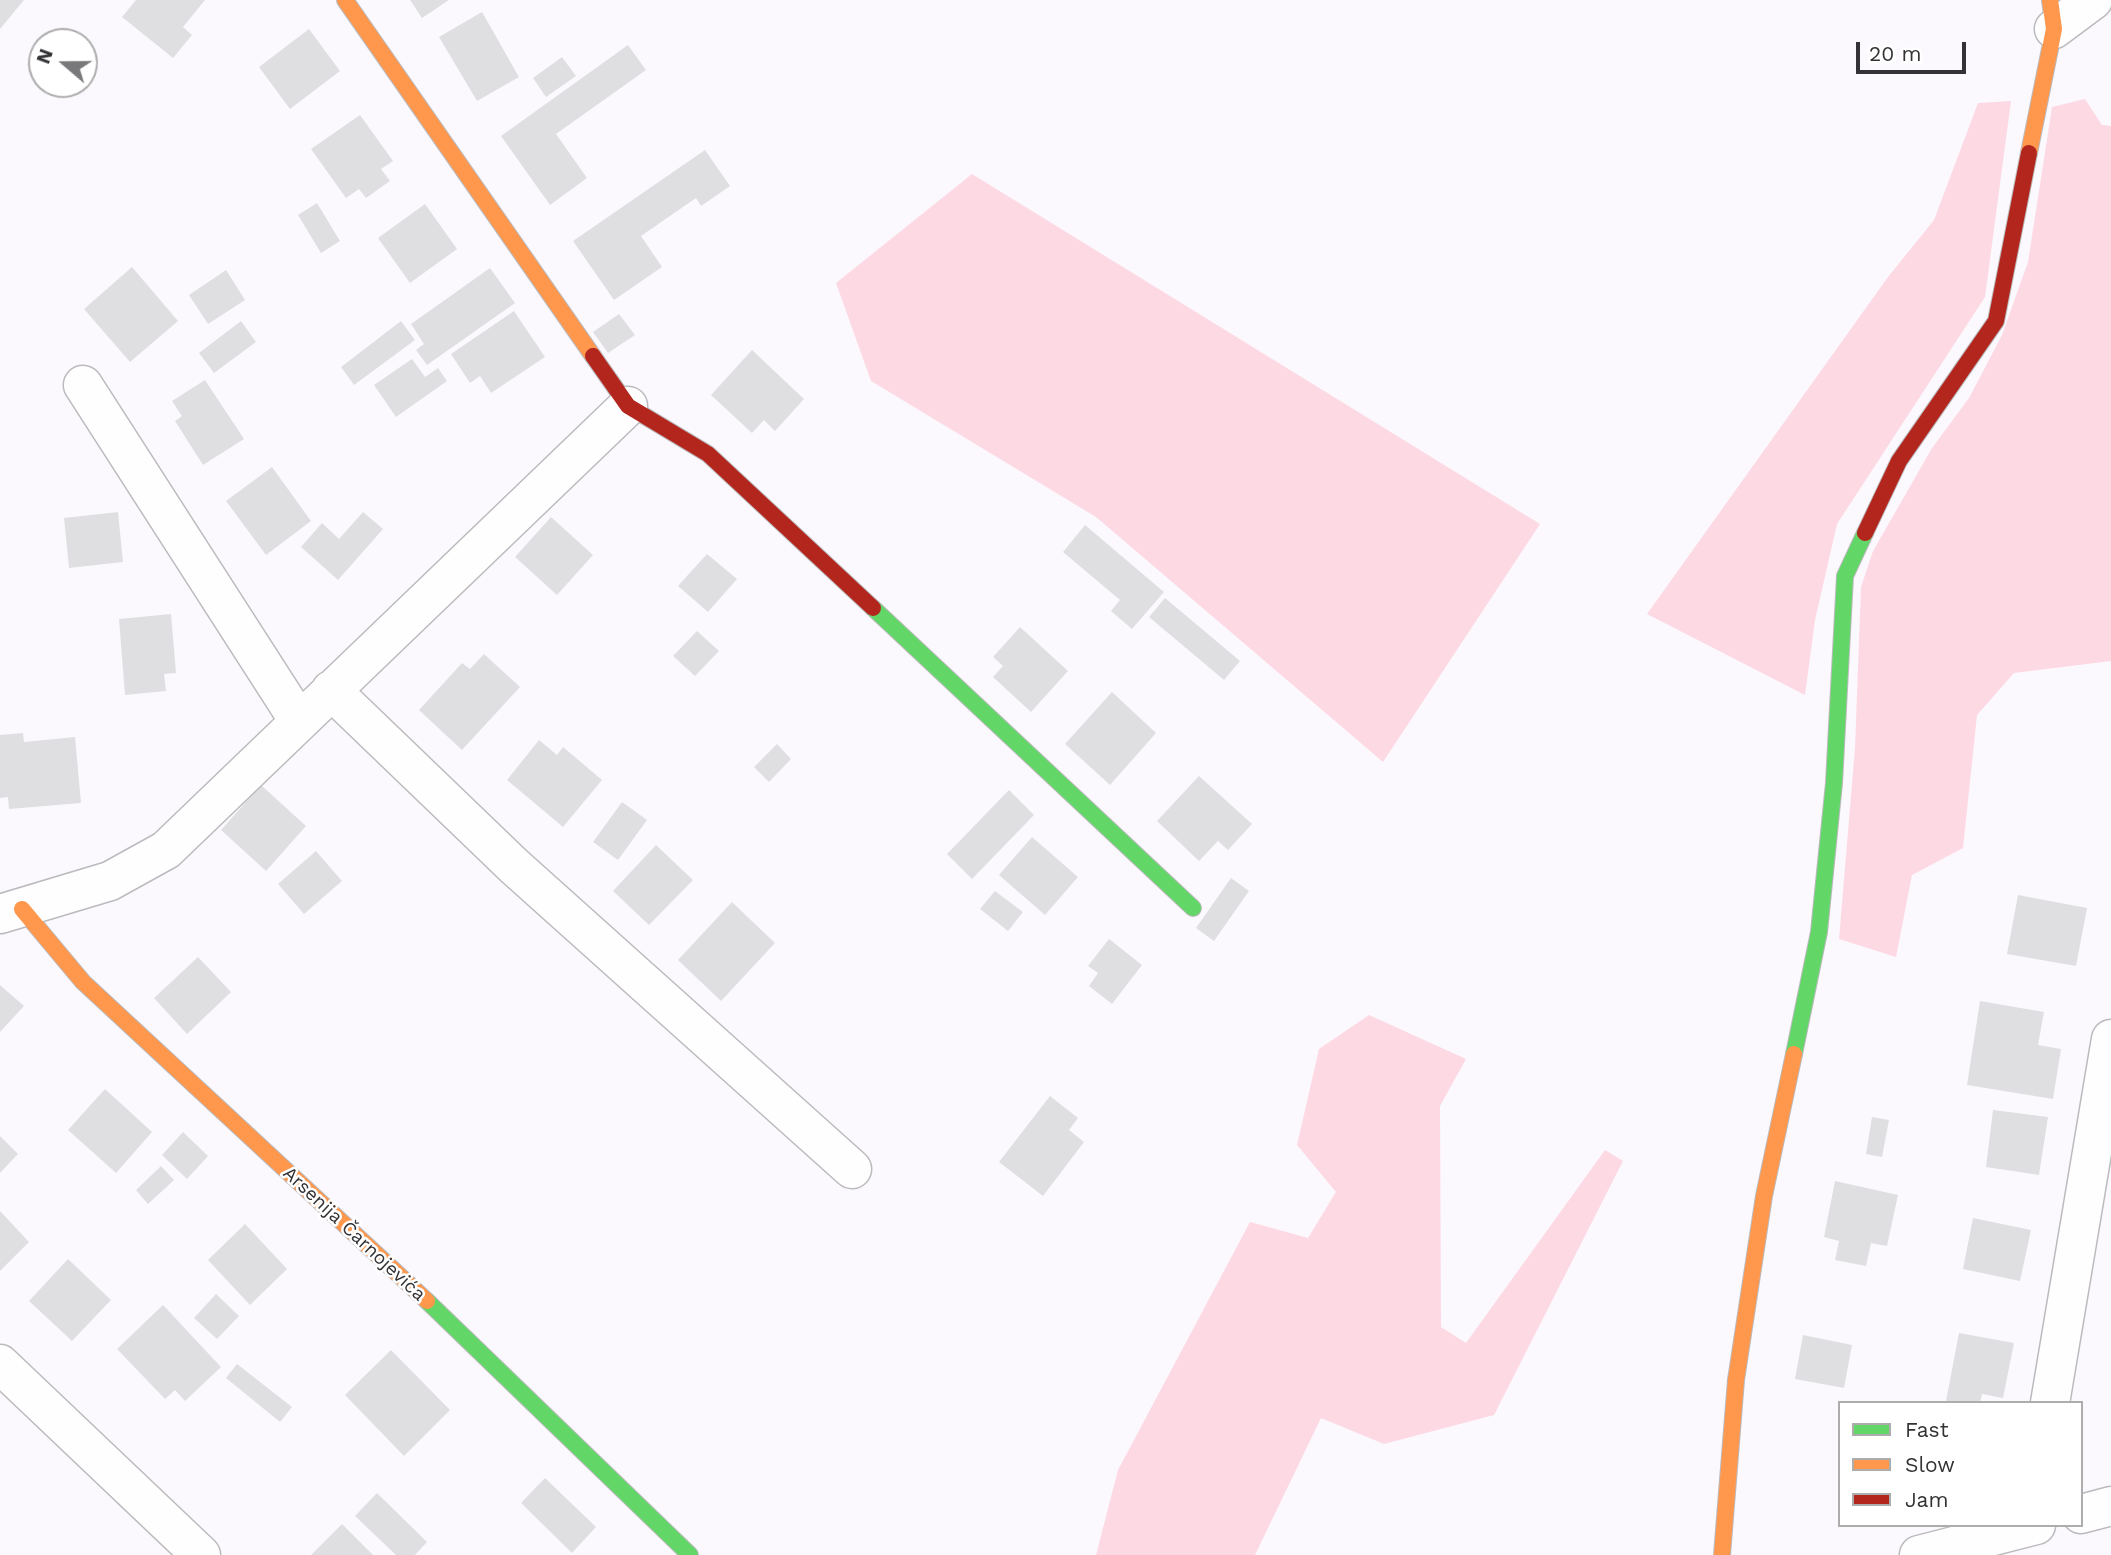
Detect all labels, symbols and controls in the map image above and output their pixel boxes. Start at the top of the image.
north arrow [28,28,98,98]
scale bar [1859,28,1969,72]
text: 20 m [1869,41,1921,66]
text: N [31,46,58,67]
street label: Arsenija Čarnojevića [278,1162,430,1306]
legend [1838,1401,2083,1527]
text: Fast [1905,1417,1949,1442]
text: Slow [1905,1452,1955,1477]
text: Jam [1905,1487,1948,1512]

